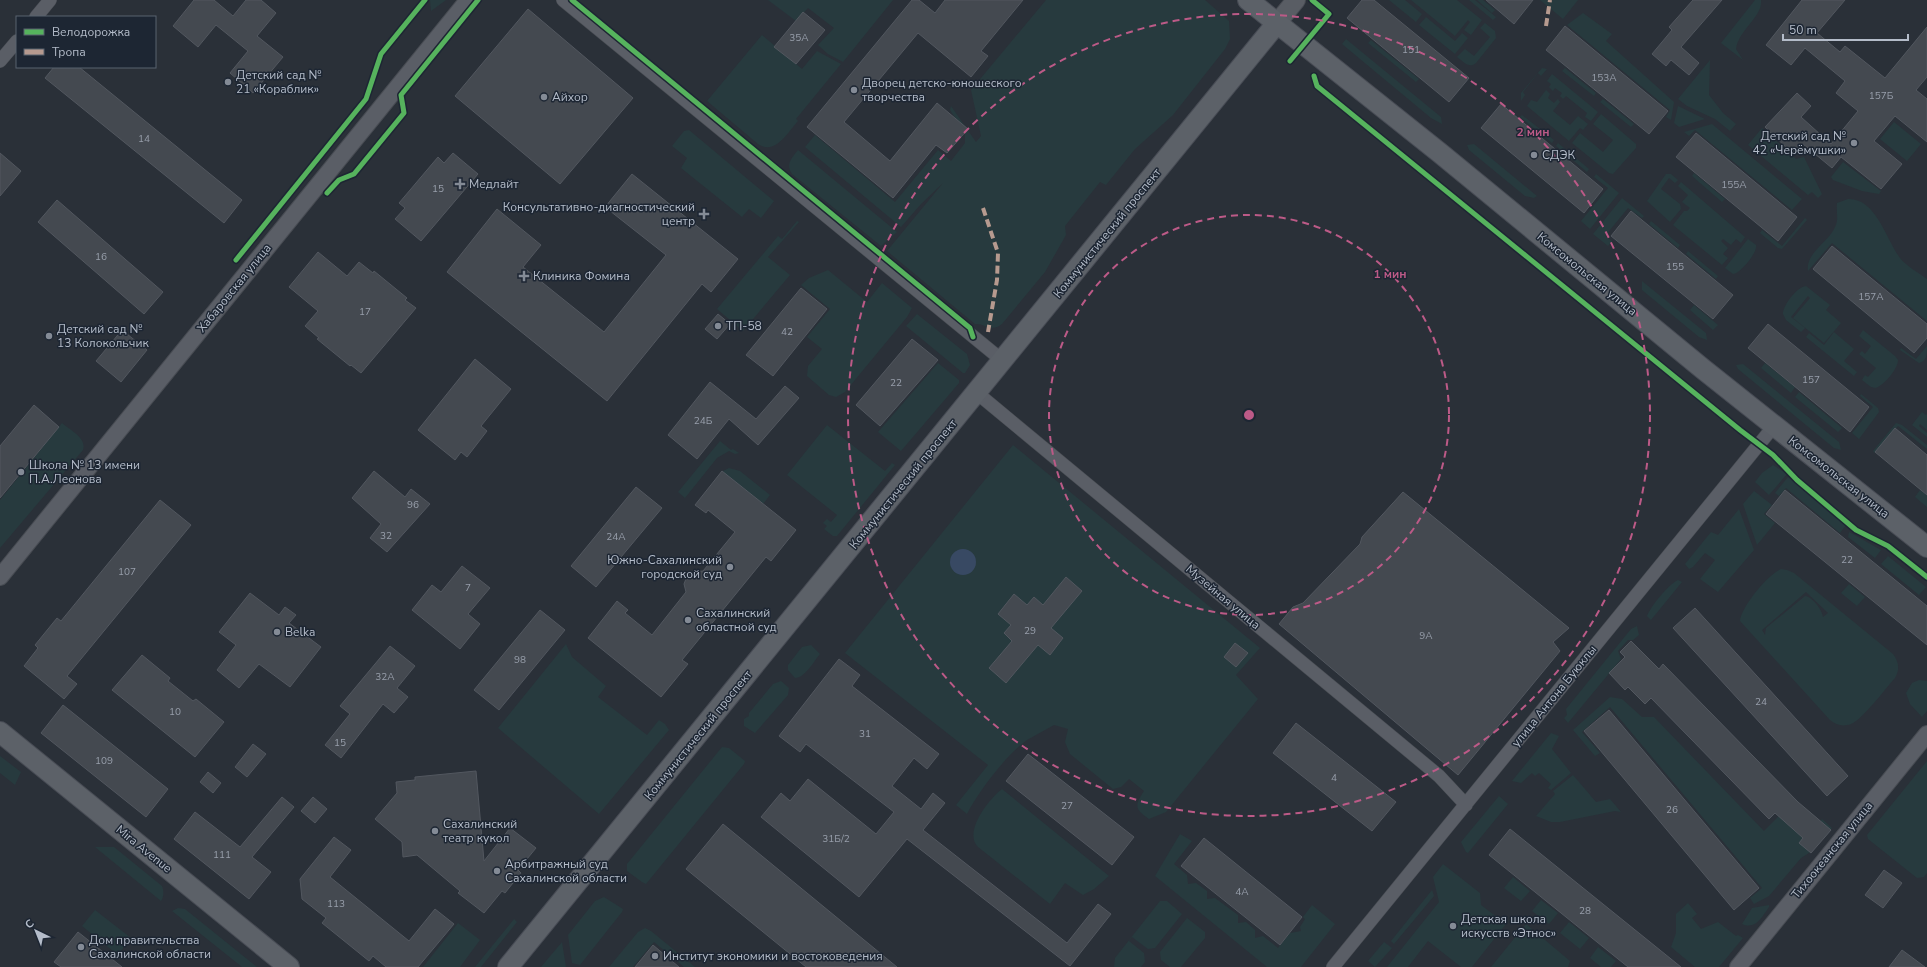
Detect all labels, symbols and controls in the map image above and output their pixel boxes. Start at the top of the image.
legend [16,16,156,68]
scale bar [1783,16,1908,42]
text: 50 m [1789,22,1817,38]
text: Велодорожка [52,24,130,40]
house number: 35А [789,31,809,45]
house number: 151 [1402,43,1420,57]
text: Тропа [52,44,86,60]
place label: Детский сад № 21 «Кораблик» [236,67,322,97]
house number: 153А [1591,71,1617,85]
place label: Дворец детско-юношеского творчества [862,75,1022,105]
marker: Детский сад № 21 «Кораблик» [223,77,233,87]
marker: Дворец детско-юношеского творчества [849,85,859,95]
place label: Айхор [552,89,588,105]
house number: 157Б [1869,89,1894,103]
marker: Айхор [539,92,549,102]
text: 2 мин [1516,124,1550,140]
place label: Детский сад № 42 «Черёмушки» [1753,128,1846,158]
house number: 14 [138,132,150,146]
marker: Детский сад № 42 «Черёмушки» [1849,138,1859,148]
place label: СДЭК [1542,147,1575,163]
marker: СДЭК [1529,150,1539,160]
street label: Коммунистический проспект [1050,164,1165,301]
place label: Медлайт [469,176,519,192]
marker: Медлайт [454,178,466,190]
house number: 155А [1721,178,1747,192]
house number: 15 [432,182,444,196]
place label: Консультативно-диагностический центр [503,199,695,229]
marker: Консультативно-диагностический центр [698,208,710,220]
street label: Комсомольская улица [1534,229,1640,319]
street label: Хабаровская улица [193,240,275,336]
house number: 16 [95,250,107,264]
house number: 155 [1666,260,1684,274]
text: 1 мин [1373,266,1407,282]
place label: Клиника Фомина [533,268,630,284]
marker: Клиника Фомина [518,270,530,282]
house number: 157А [1858,290,1884,304]
house number: 17 [359,305,371,319]
place label: ТП-58 [726,318,762,334]
place label: Детский сад № 13 Колокольчик [57,321,149,351]
marker: ТП-58 [713,321,723,331]
house number: 42 [781,325,793,339]
marker: Детский сад № 13 Колокольчик [44,331,54,341]
house number: 157 [1802,373,1820,387]
house number: 22 [890,376,902,390]
centre of rings [1242,408,1256,422]
house number: 24Б [694,414,713,428]
street label: Коммунистический проспект [846,415,961,552]
street label: Комсомольская улица [1785,432,1893,522]
place label: Школа № 13 имени П.А.Леонова [29,457,140,487]
marker: Школа № 13 имени П.А.Леонова [16,467,26,477]
house number: 96 [407,498,419,512]
house number: 32 [380,529,392,543]
house number: 24А [606,530,626,544]
place label: Южно-Сахалинский городской суд [607,552,722,582]
house number: 22 [1841,553,1853,567]
street label: Музейная улица [1182,561,1264,633]
marker: Южно-Сахалинский городской суд [725,562,735,572]
house number: 107 [118,565,136,579]
house number: 7 [465,581,471,595]
place label: Сахалинский областной суд [696,605,777,635]
marker: Сахалинский областной суд [683,615,693,625]
place label: Belka [285,624,315,640]
house number: 29 [1024,624,1036,638]
marker: Belka [272,627,282,637]
house number: 9А [1419,629,1433,643]
street label: улица Антона Буюклы [1508,642,1600,750]
house number: 98 [514,653,526,667]
street label: Коммунистический проспект [641,666,756,803]
house number: 32А [375,670,395,684]
house number: 24 [1755,695,1767,709]
house number: 10 [169,705,181,719]
house number: 31 [859,727,871,741]
house number: 15 [334,736,346,750]
house number: 109 [95,754,113,768]
house number: 4 [1331,771,1337,785]
street label: Тихоокеанская улица [1788,798,1876,902]
house number: 27 [1061,799,1073,813]
house number: 26 [1666,803,1678,817]
place label: Сахалинский театр кукол [443,816,517,846]
street label: Mira Avenue [113,822,175,876]
marker: Сахалинский театр кукол [430,826,440,836]
house number: 31Б/2 [822,832,850,846]
house number: 111 [213,848,231,862]
place label: Арбитражный суд Сахалинской области [505,856,627,886]
marker: Арбитражный суд Сахалинской области [492,866,502,876]
house number: 4А [1235,885,1249,899]
house number: 113 [327,897,345,911]
house number: 28 [1579,904,1591,918]
north arrow [16,911,56,951]
place label: Детская школа искусств «Этнос» [1461,911,1556,941]
text: С [22,916,38,932]
marker: Детская школа искусств «Этнос» [1448,921,1458,931]
place label: Дом правительства Сахалинской области [89,932,211,962]
marker: Дом правительства Сахалинской области [76,942,86,952]
place label: Институт экономики и востоковедения [663,948,883,964]
marker: Институт экономики и востоковедения [650,951,660,961]

